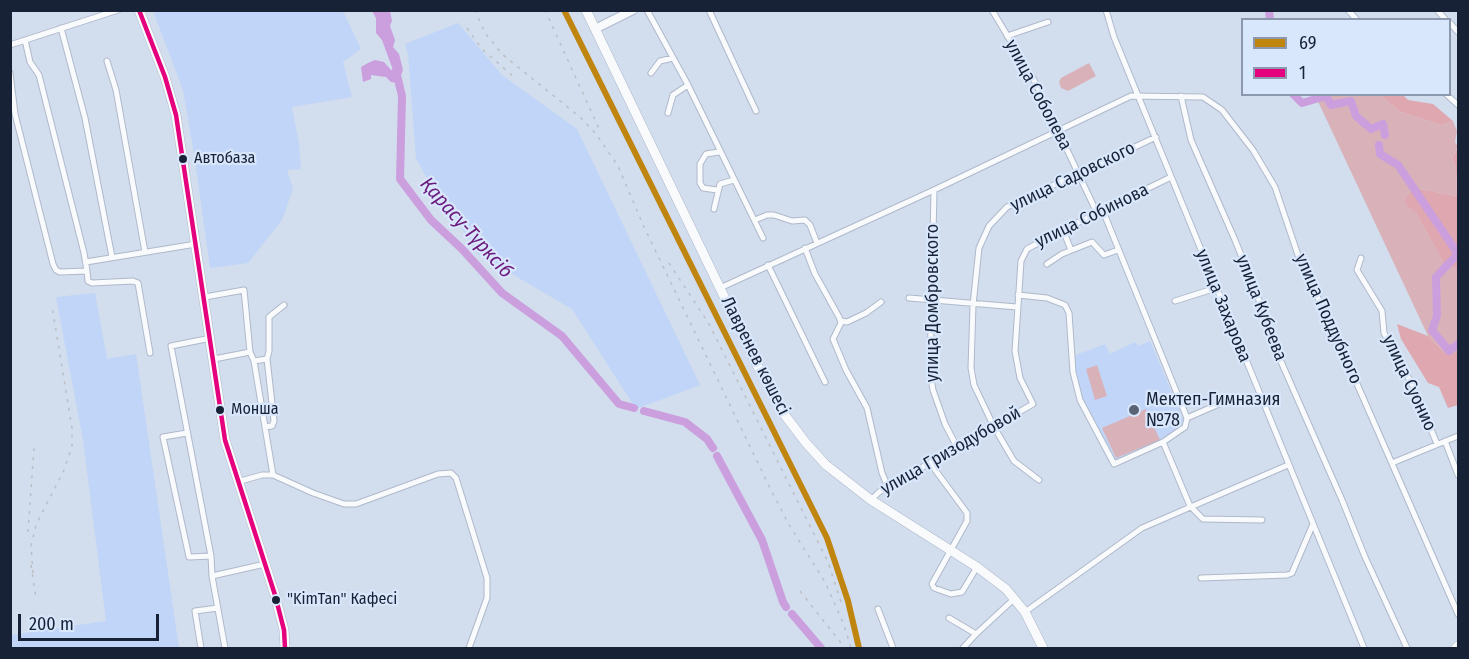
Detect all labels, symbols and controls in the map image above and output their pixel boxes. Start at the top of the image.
legend [1241,18,1451,96]
text: 69 [1299,32,1316,54]
street label: улица Соболева [1000,36,1076,154]
text: 1 [1299,62,1306,84]
street label: улица Садовского [1007,137,1139,217]
place label: Автобаза [194,149,255,169]
marker: Автобаза [177,153,189,165]
water label: Қарасу-Түрксіб [415,173,517,283]
street label: улица Собинова [1032,179,1152,253]
street label: улица Домбровского [922,224,944,382]
street label: улица Захарова [1191,246,1255,366]
street label: улица Поддубного [1290,251,1366,387]
street label: улица Кубеева [1231,252,1291,364]
street label: Лавренев көшесі [716,293,794,419]
street label: улица Суонио [1377,331,1441,435]
place label: Мектеп-Гимназия №78 [1146,389,1281,432]
place label: Монша [231,400,279,420]
street label: улица Гризодубовой [877,402,1025,500]
marker: Мектеп-Гимназия №78 [1127,403,1141,417]
marker: Монша [214,404,226,416]
place label: "KimTan" Кафесі [287,590,397,610]
marker: "KimTan" Кафесі [270,594,282,606]
scale bar [21,602,162,640]
text: 200 m [29,613,74,635]

